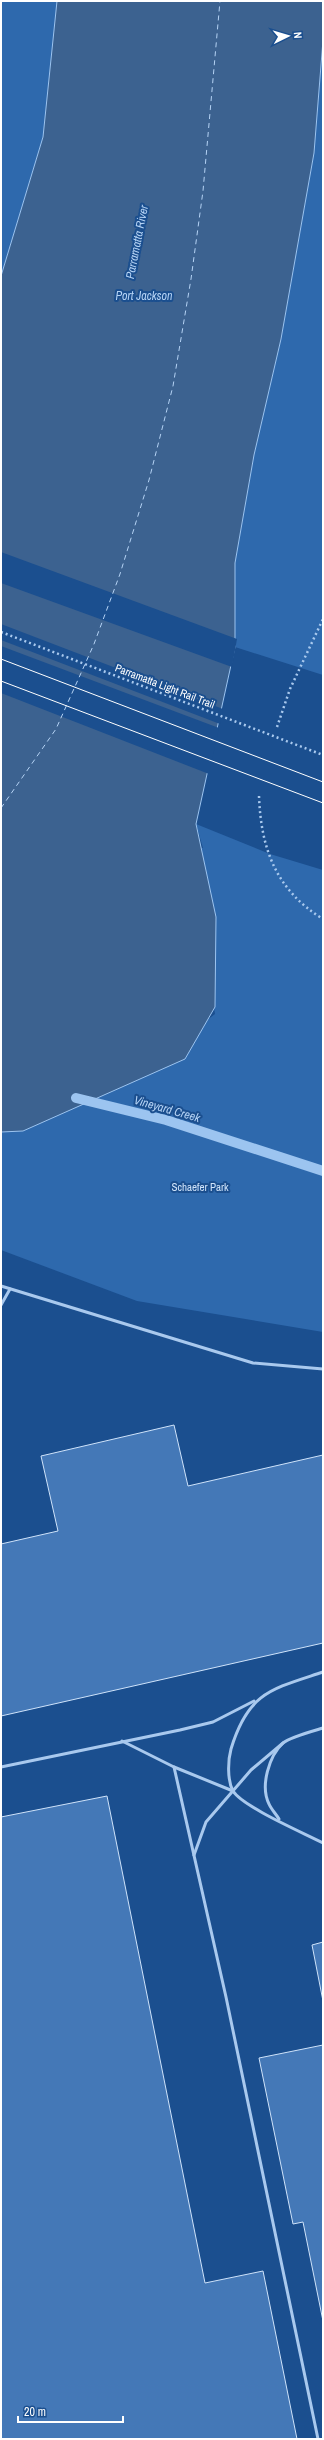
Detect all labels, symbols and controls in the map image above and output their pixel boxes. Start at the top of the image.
north arrow [268,16,308,56]
text: N [291,31,305,39]
water label: Parramatta River [122,203,152,280]
water label: Port Jackson [116,288,172,304]
street label: Parramatta Light Rail Trail [113,661,217,711]
water label: Vineyard Creek [132,1092,203,1126]
park label: Schaefer Park [171,1180,229,1194]
scale bar [18,2398,123,2424]
text: 20 m [24,2404,46,2420]

